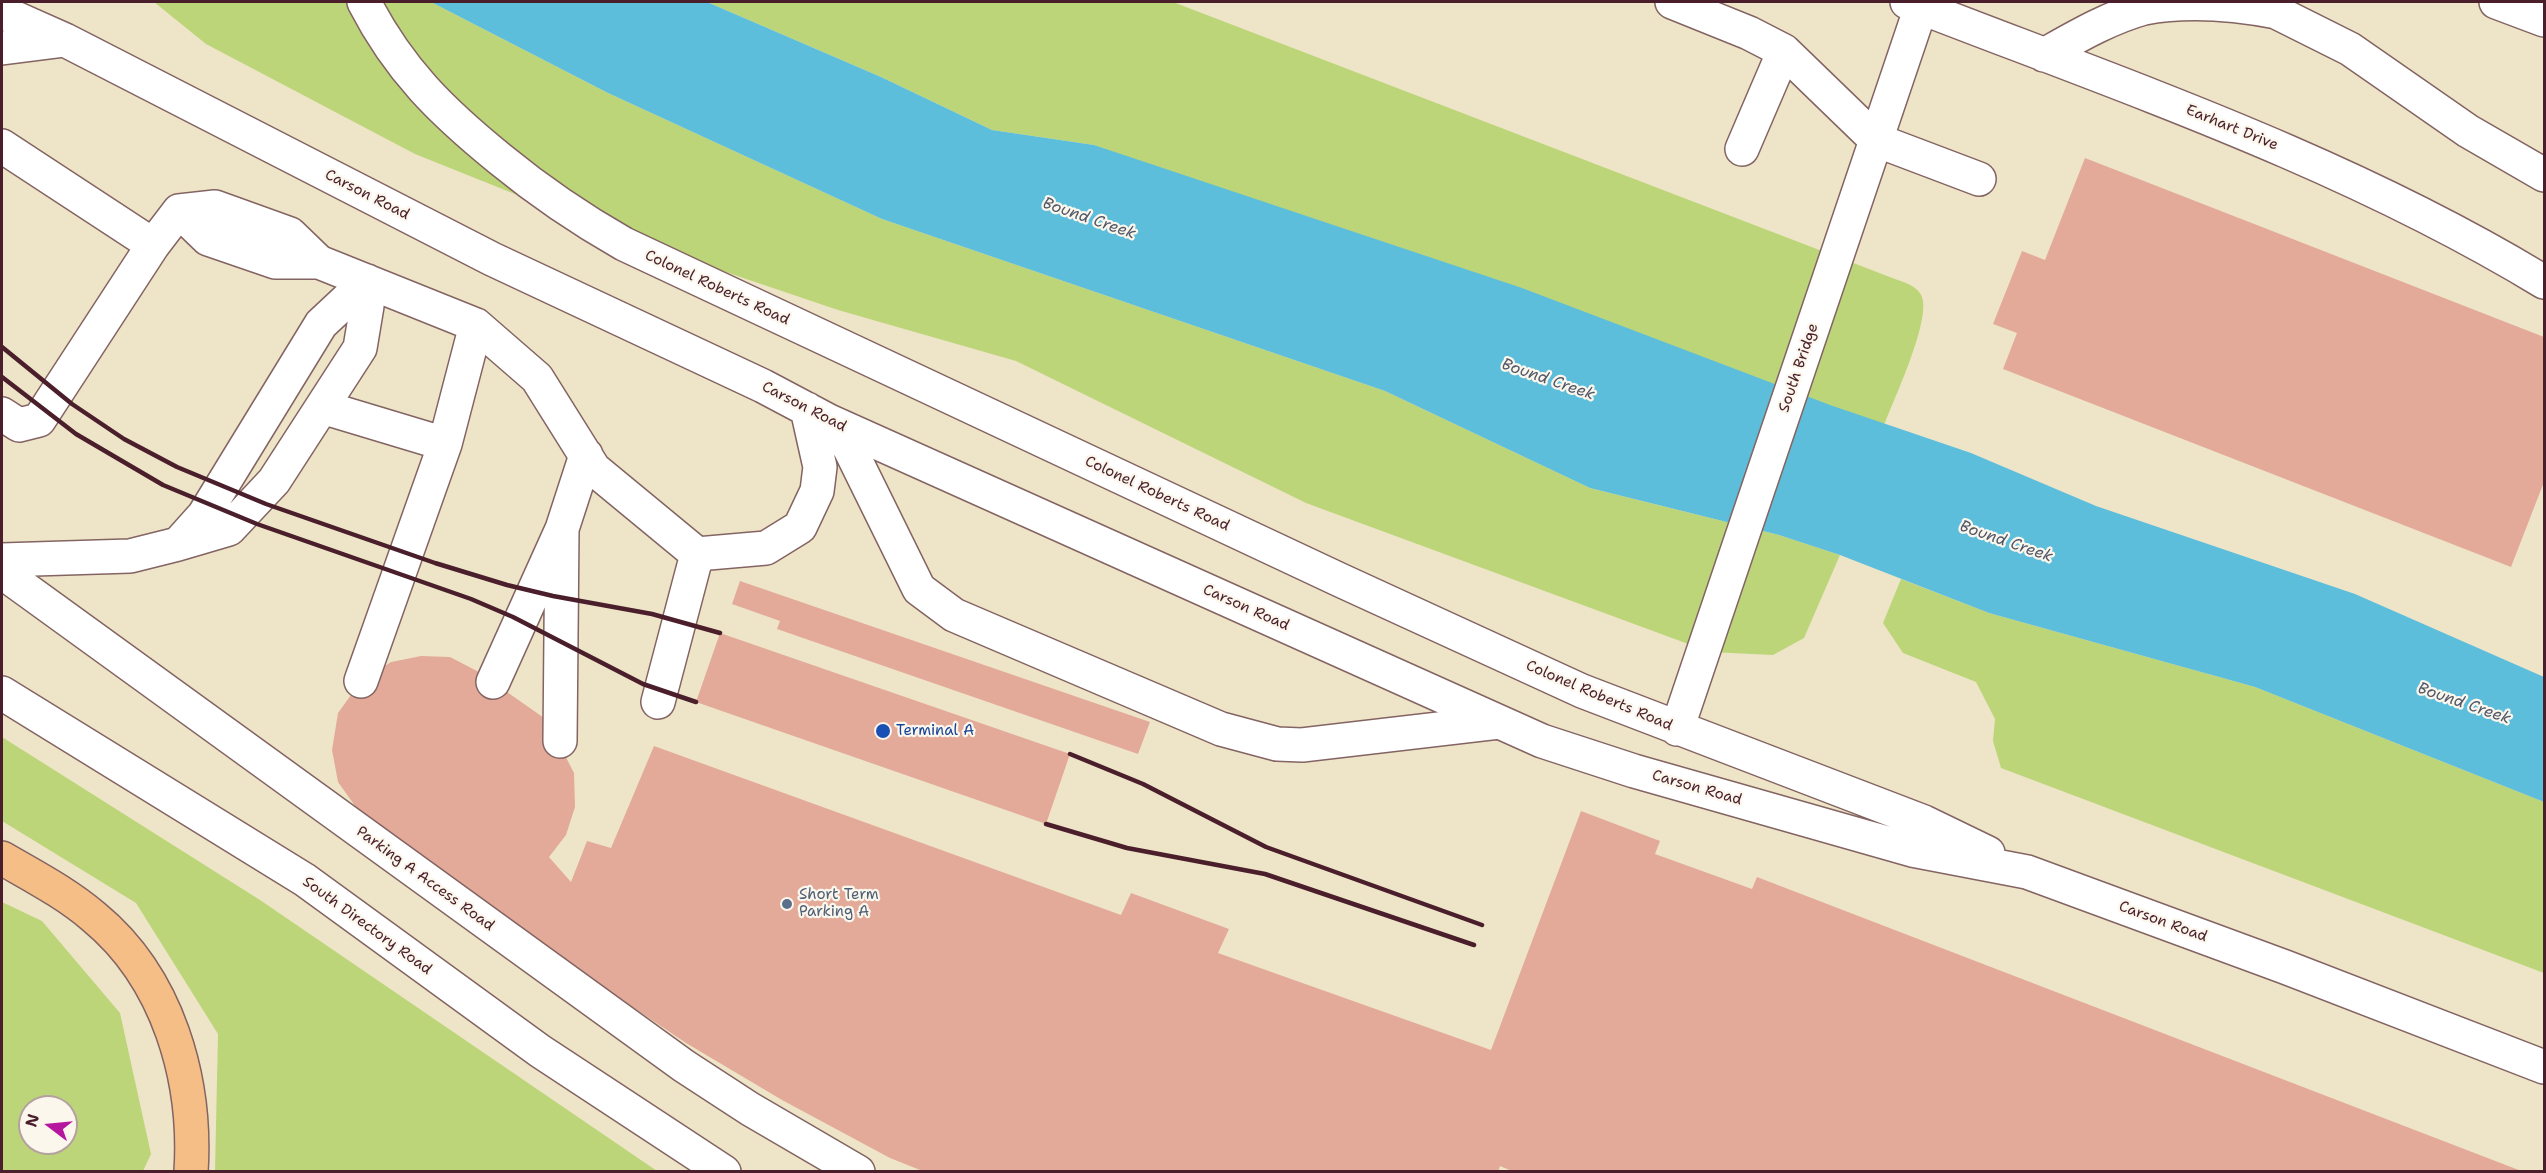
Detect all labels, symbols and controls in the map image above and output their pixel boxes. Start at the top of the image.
street label: Earhart Drive [2183,101,2281,155]
street label: Carson Road [322,166,412,224]
water label: Bound Creek [1040,194,1138,244]
street label: Colonel Roberts Road [642,247,792,329]
street label: South Bridge [1775,321,1823,415]
water label: Bound Creek [1499,355,1597,405]
street label: Carson Road [759,378,849,436]
street label: Colonel Roberts Road [1082,453,1232,535]
water label: Bound Creek [1957,517,2055,567]
street label: Carson Road [1200,581,1292,635]
street label: Colonel Roberts Road [1523,657,1675,735]
water label: Bound Creek [2415,679,2513,729]
marker: Terminal A [874,722,892,740]
place label: Terminal A [896,722,974,740]
street label: Carson Road [1650,767,1744,809]
street label: Parking A Access Road [352,823,498,935]
street label: South Directory Road [299,873,435,979]
place label: Short Term Parking A [799,886,879,921]
marker: Short Term Parking A [780,897,794,911]
street label: Carson Road [2116,898,2210,946]
north arrow [18,1095,78,1155]
text: N [20,1111,44,1129]

